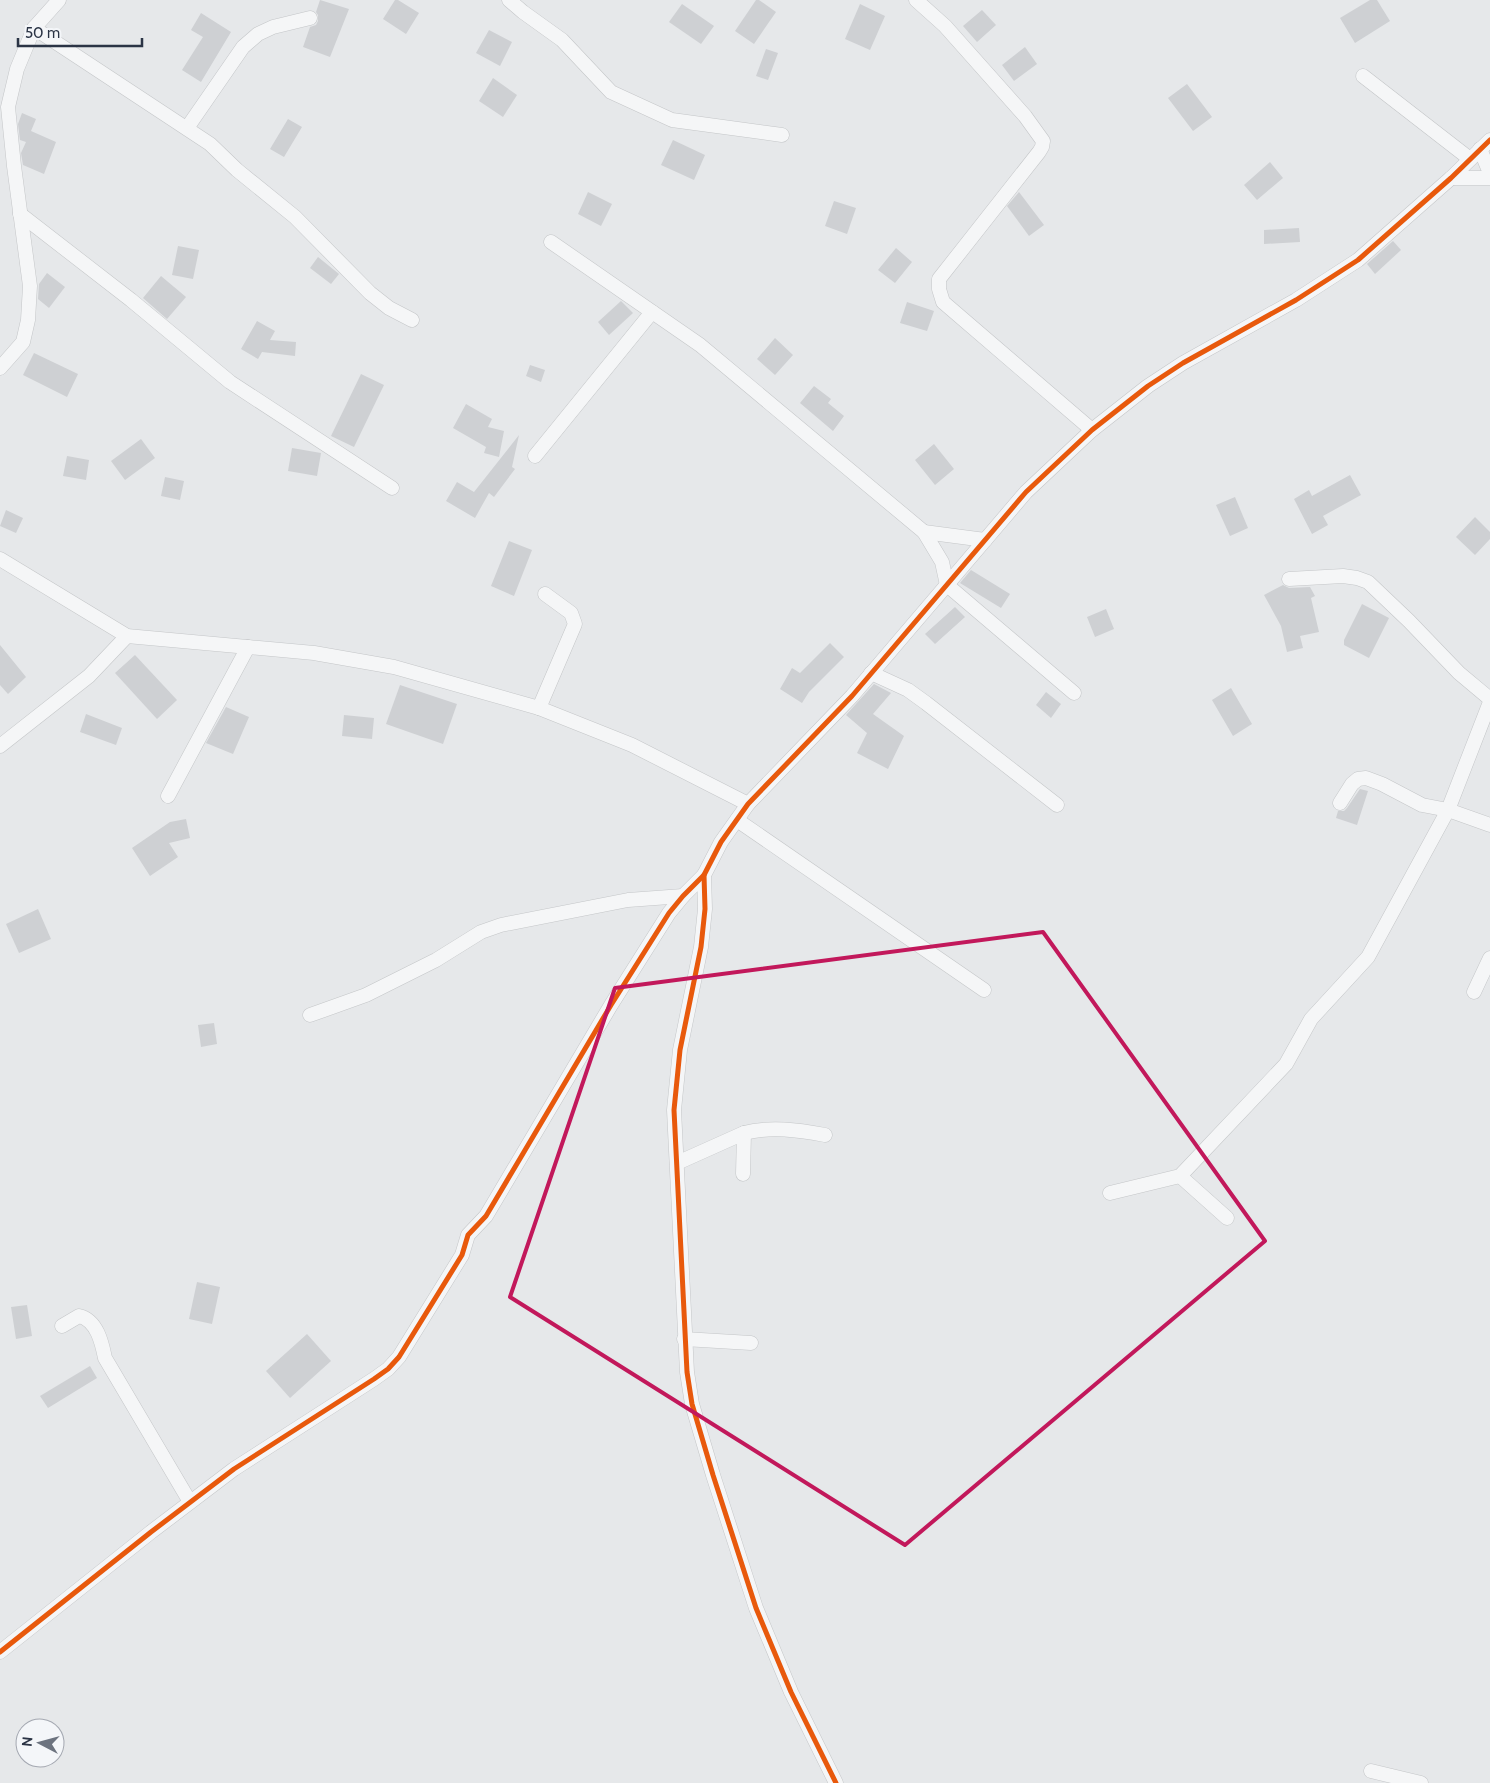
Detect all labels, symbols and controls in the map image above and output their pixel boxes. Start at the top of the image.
scale bar [18,15,141,47]
text: 50 m [25,24,60,42]
north arrow [15,1718,65,1768]
text: N [18,1736,37,1748]

